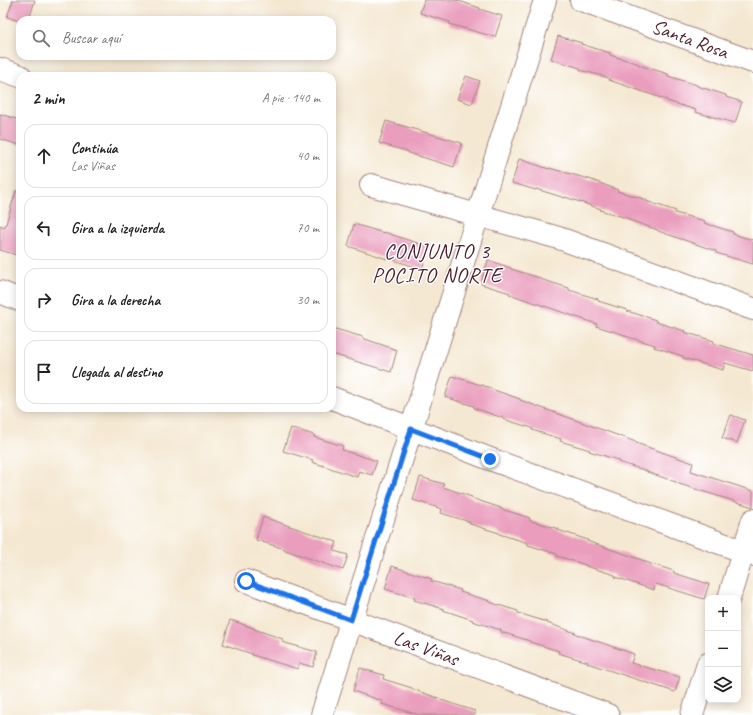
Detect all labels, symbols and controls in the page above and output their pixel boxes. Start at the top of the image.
street label: Santa Rosa [648,14,733,65]
search box [16,16,336,60]
icon: search [30,27,52,49]
text: Buscar aquí [62,29,121,48]
text: 2 min [32,88,65,109]
text: A pie · 140 m [262,90,320,106]
text: Continúa [71,139,118,158]
icon: ahead [33,145,55,167]
text: 40 m [297,148,319,164]
text: Las Viñas [71,158,115,174]
icon: left [33,217,55,239]
text: Gira a la izquierda [71,219,164,238]
text: 70 m [297,220,319,236]
district label: CONJUNTO 3 POCITO NORTE [372,238,504,288]
icon: right [33,289,55,311]
text: Gira a la derecha [71,291,160,310]
text: 30 m [297,292,319,308]
icon: arrive [33,361,55,383]
text: Llegada al destino [71,363,162,382]
route end [481,450,499,468]
route start [237,572,255,590]
map controls [705,595,741,703]
button: + [705,595,741,631]
street label: Las Viñas [390,625,464,672]
button: − [705,631,741,667]
button: layers [705,667,741,703]

